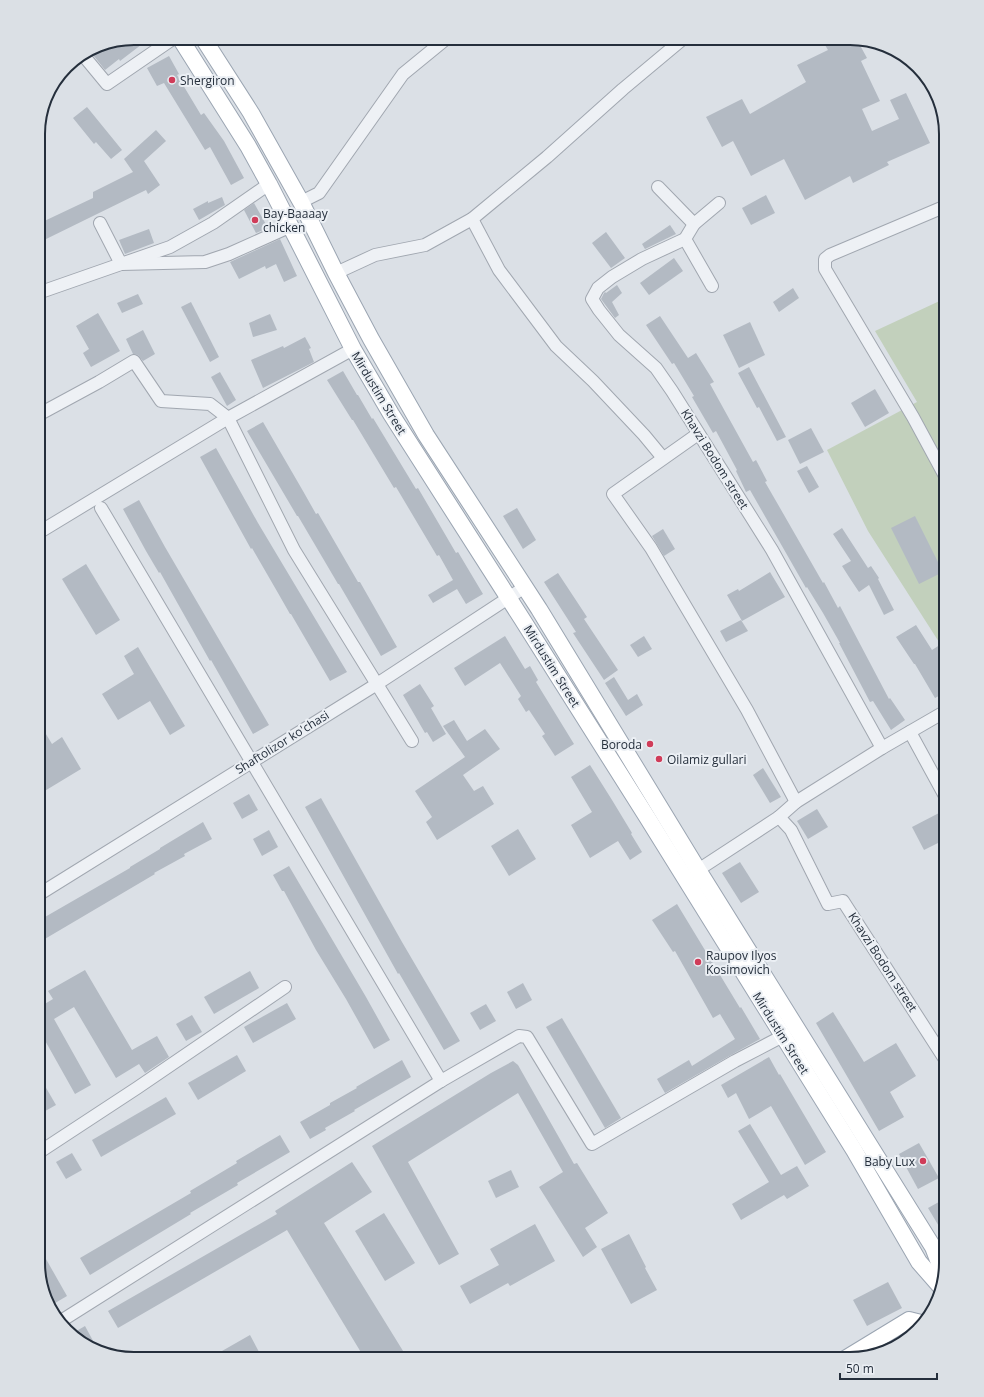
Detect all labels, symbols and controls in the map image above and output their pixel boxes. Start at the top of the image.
place label: Shergiron [180,72,235,89]
marker: Shergiron [167,75,177,85]
place label: Bay-Baaaay chicken [263,205,329,236]
marker: Bay-Baaaay chicken [250,215,260,225]
street label: Mirdustim Street [347,348,411,438]
street label: Khavzi Bodom street [677,405,753,513]
street label: Mirdustim Street [520,622,584,710]
street label: Shaftolizor ko'chasi [232,706,332,778]
place label: Boroda [601,736,642,753]
marker: Boroda [645,739,655,749]
place label: Oilamiz gullari [667,751,746,768]
marker: Oilamiz gullari [654,754,664,764]
street label: Khavzi Bodom street [844,909,922,1015]
place label: Raupov Ilyos Kosimovich [706,947,777,978]
marker: Raupov Ilyos Kosimovich [693,957,703,967]
street label: Mirdustim Street [749,989,813,1077]
place label: Baby Lux [864,1153,916,1170]
marker: Baby Lux [918,1156,928,1166]
scale bar [840,1355,937,1381]
text: 50 m [846,1360,874,1377]

